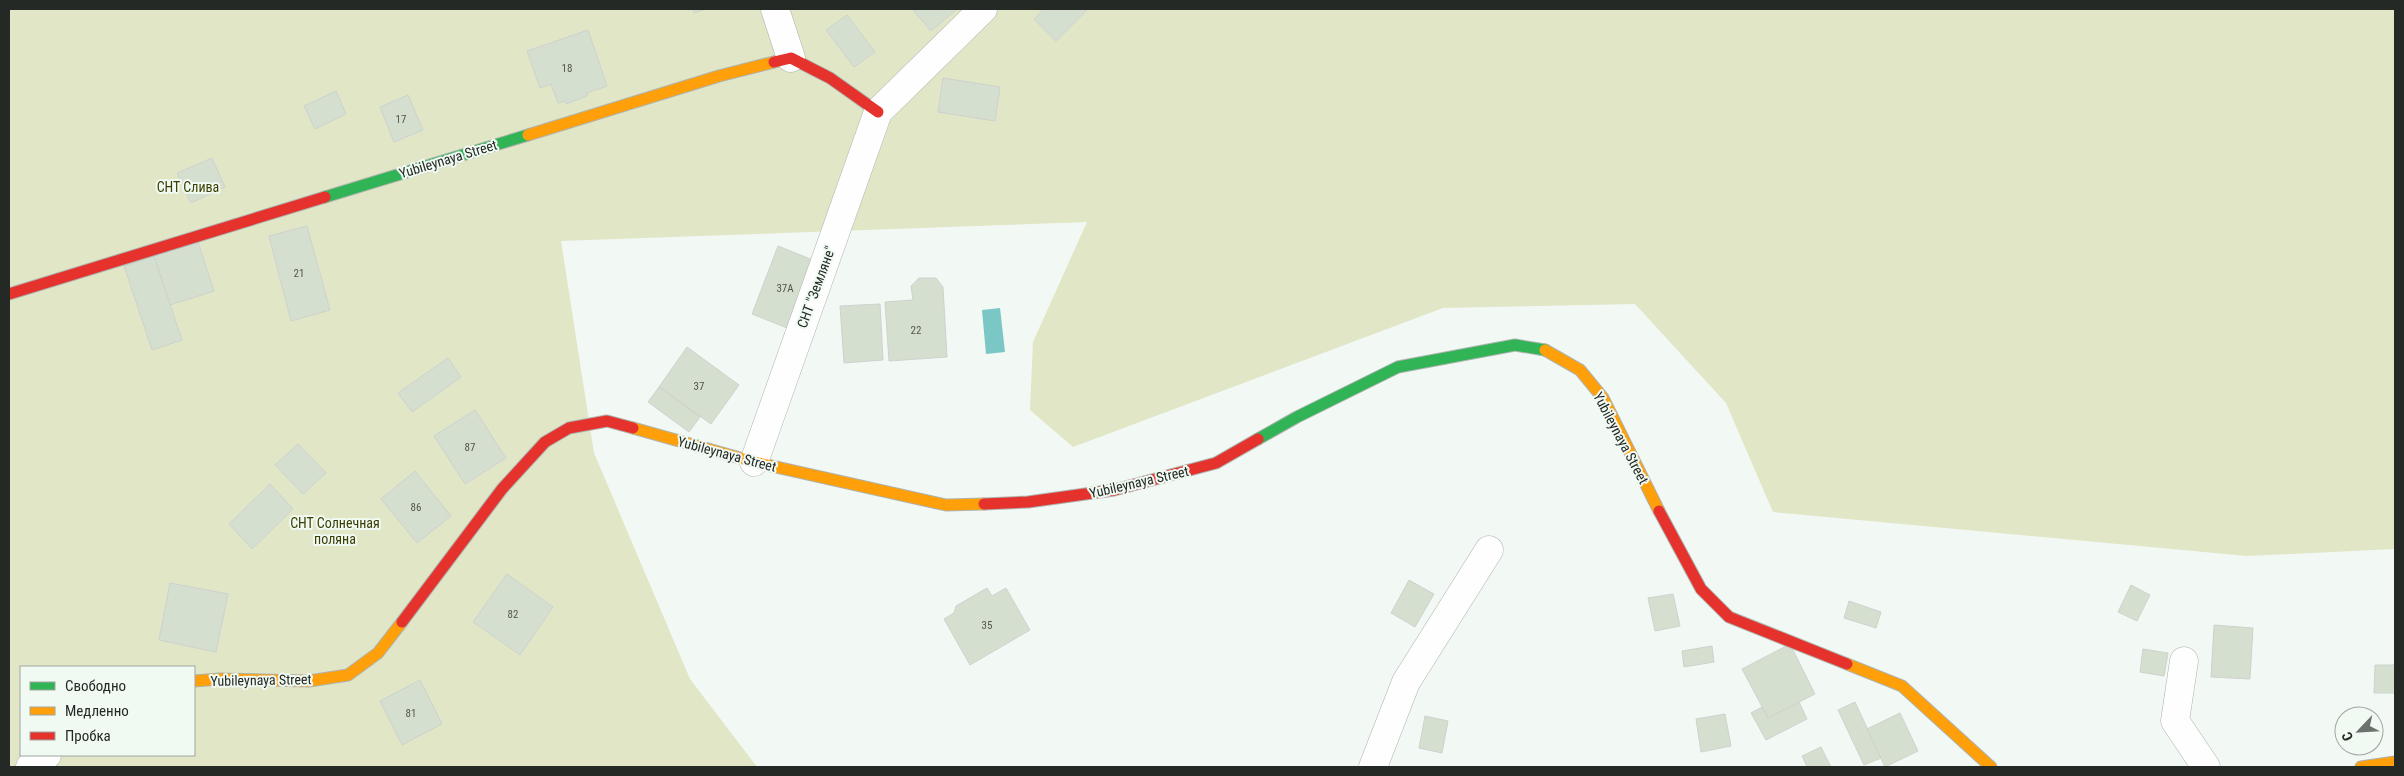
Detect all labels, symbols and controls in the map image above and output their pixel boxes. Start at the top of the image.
house number: 18 [562,62,572,75]
house number: 17 [396,113,406,126]
street label: Yubileynaya Street [397,137,499,181]
park label: СНТ Слива [157,179,219,195]
street label: СНТ "Земляне" [794,244,838,330]
house number: 21 [294,267,304,280]
house number: 37А [776,282,794,295]
house number: 22 [911,324,921,337]
house number: 37 [694,380,704,393]
street label: Yubileynaya Street [1590,390,1652,486]
street label: Yubileynaya Street [676,433,778,475]
house number: 87 [465,441,475,454]
street label: Yubileynaya Street [1088,463,1190,501]
house number: 86 [411,501,421,514]
park label: СНТ Солнечная поляна [290,515,380,547]
house number: 82 [508,608,518,621]
house number: 35 [982,619,992,632]
legend [20,666,195,756]
street label: Yubileynaya Street [210,671,312,689]
text: Свободно [65,677,126,695]
text: Медленно [65,702,129,720]
north arrow [2334,706,2384,756]
house number: 81 [406,707,416,720]
text: Пробка [65,727,111,745]
text: С [2338,729,2356,743]

